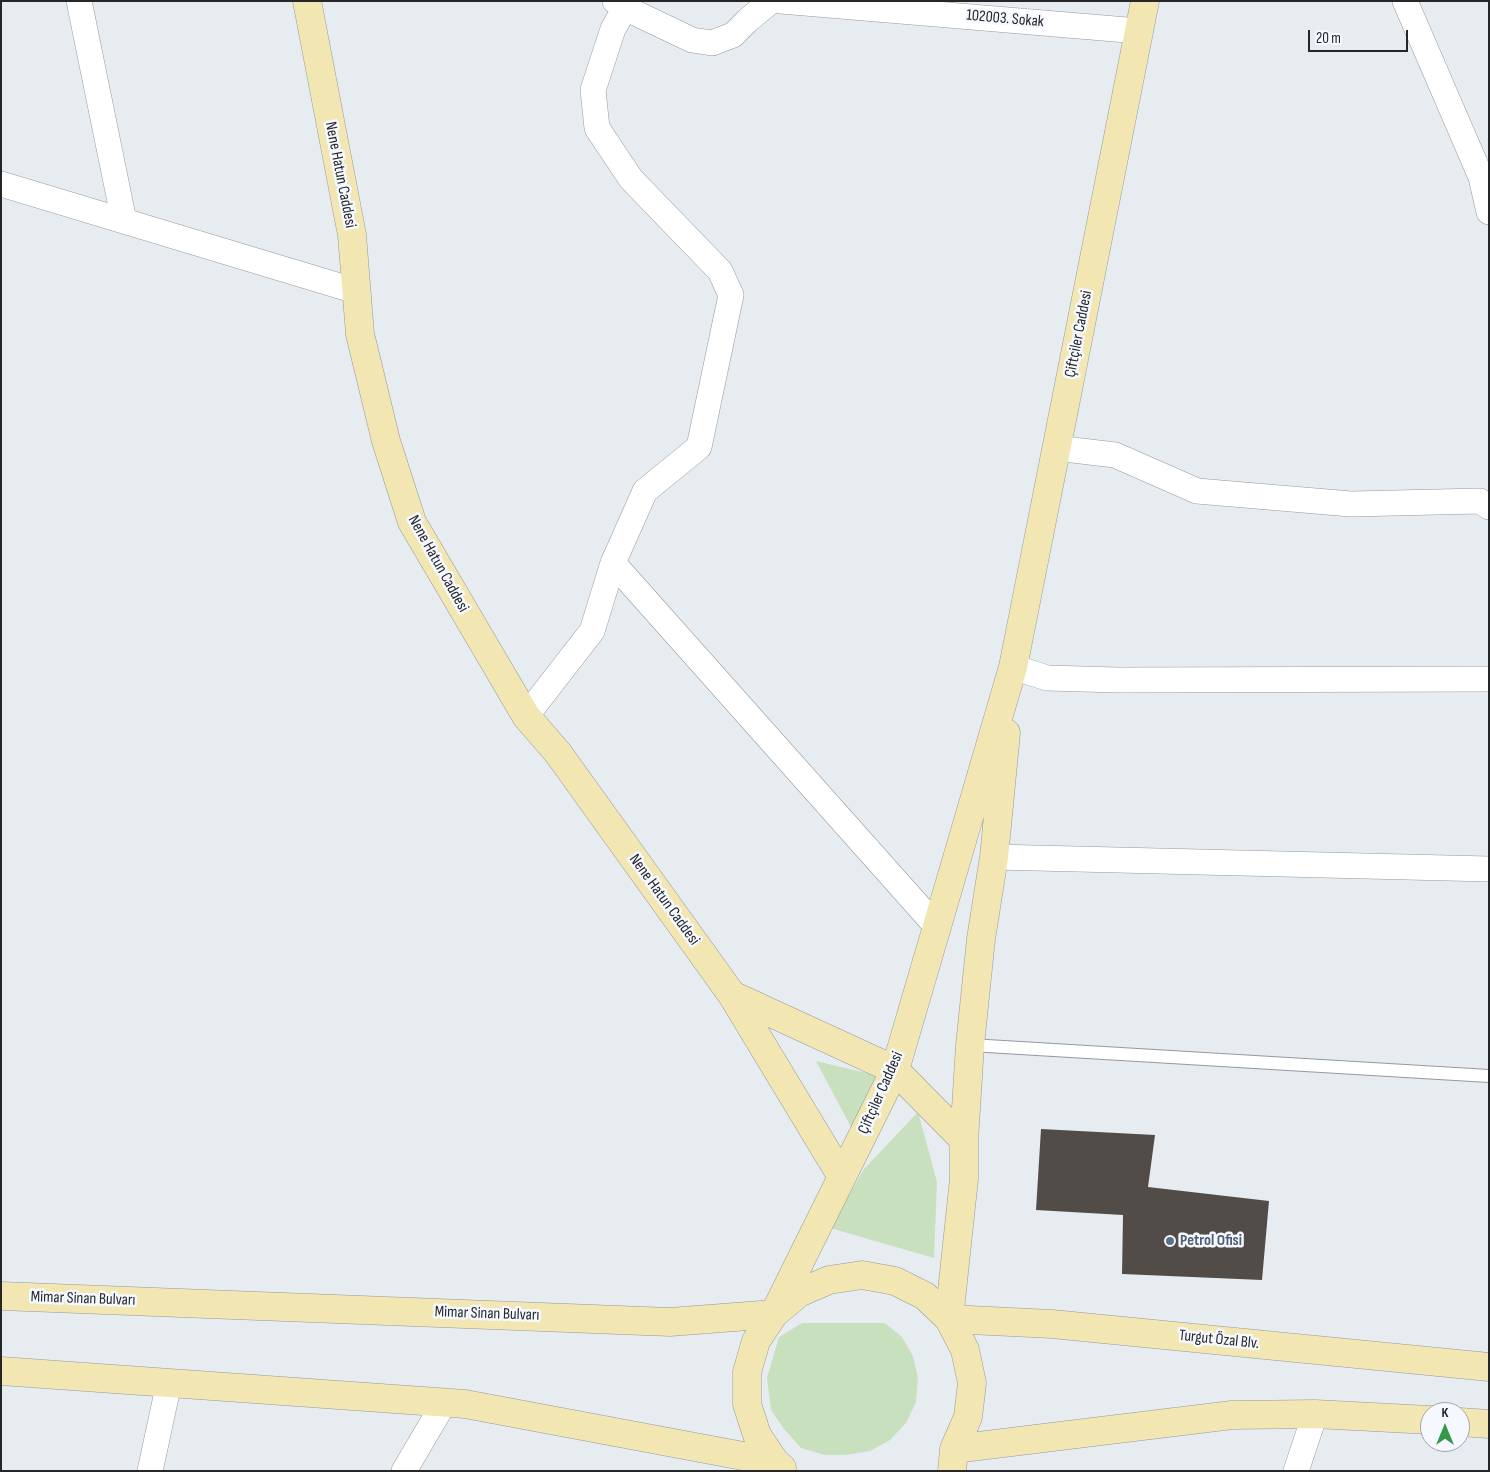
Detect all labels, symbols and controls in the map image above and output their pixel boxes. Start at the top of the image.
street label: 102003. Sokak [965,6,1045,32]
scale bar [1310,20,1410,52]
text: 20 m [1316,29,1341,48]
street label: Nene Hatun Caddesi [320,120,360,230]
street label: Çiftçiler Caddesi [1061,289,1097,379]
street label: Nene Hatun Caddesi [403,512,473,616]
street label: Nene Hatun Caddesi [625,851,703,949]
street label: Çiftçiler Caddesi [854,1049,908,1137]
place label: Petrol Ofisi [1180,1231,1242,1251]
marker: Petrol Ofisi [1164,1235,1176,1247]
street label: Mimar Sinan Bulvarı [30,1288,136,1310]
street label: Mimar Sinan Bulvarı [434,1303,540,1325]
street label: Turgut Özal Blv. [1178,1326,1260,1354]
north arrow [1420,1402,1470,1452]
text: K [1442,1404,1448,1421]

